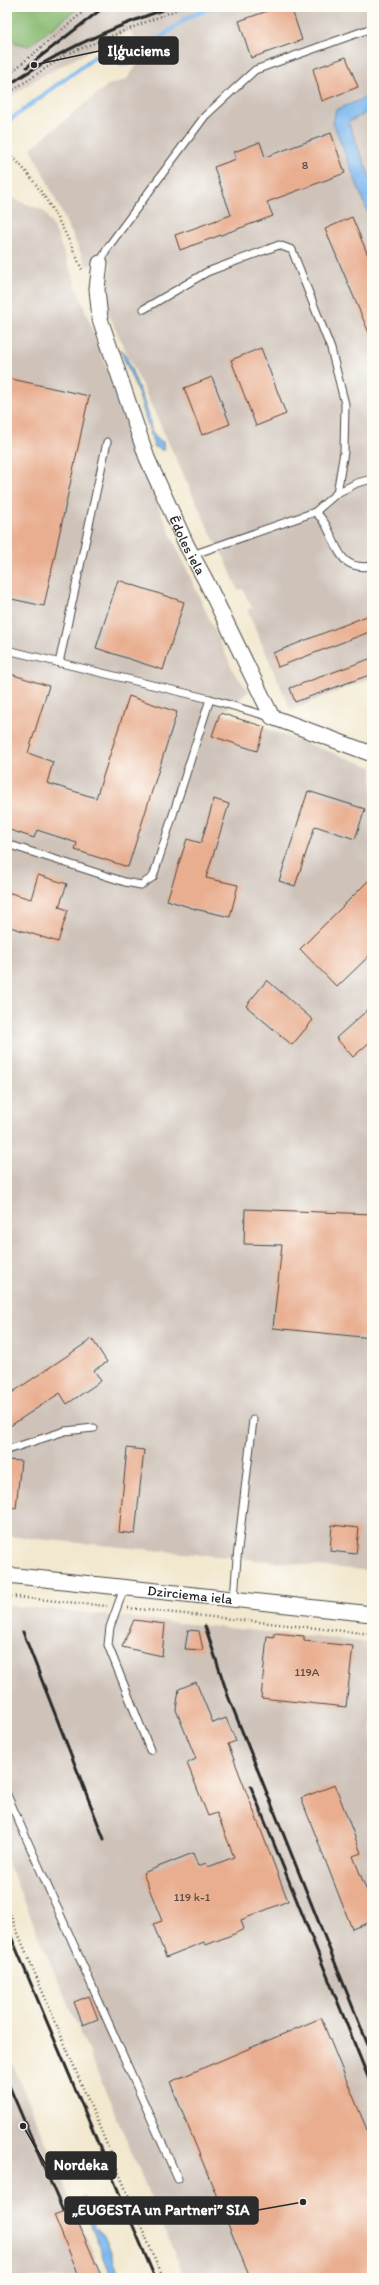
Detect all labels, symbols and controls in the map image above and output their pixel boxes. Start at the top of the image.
callout: Iļģuciems [99,37,178,64]
text: Iļģuciems [108,42,171,61]
house number: 8 [302,158,309,172]
street label: Ēdoles iela [165,513,209,578]
street label: Dzirciema iela [147,1582,234,1608]
house number: 119A [294,1665,320,1679]
house number: 119 k-1 [174,1890,211,1904]
callout: Nordeka [46,2152,116,2179]
text: Nordeka [54,2156,108,2174]
callout: „EUGESTA un Partneri” SIA [65,2197,258,2224]
text: „EUGESTA un Partneri” SIA [72,2201,250,2219]

